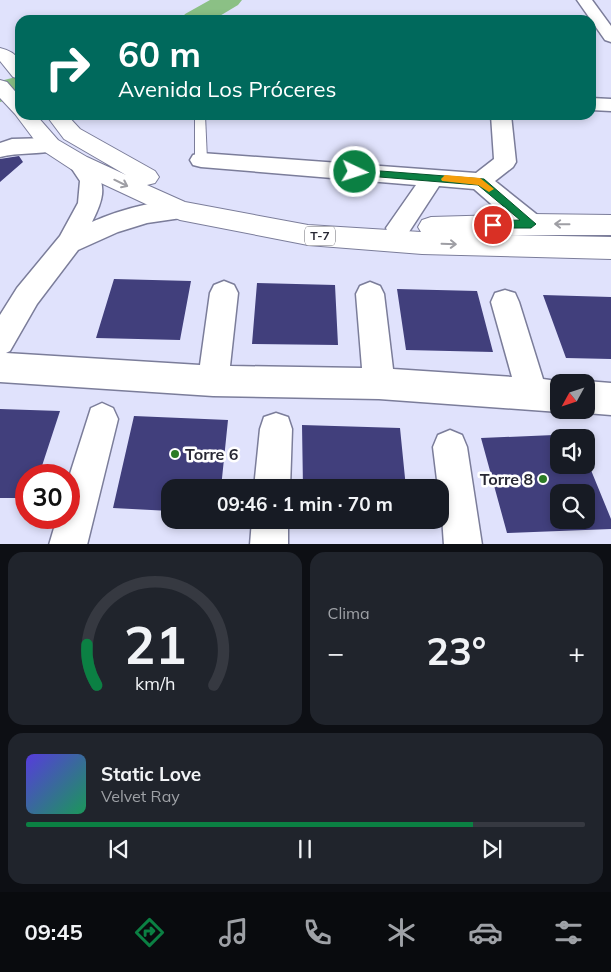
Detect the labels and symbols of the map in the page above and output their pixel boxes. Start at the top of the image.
position arrow [328,145,380,197]
one-way arrow [113,179,128,188]
pin [472,204,514,246]
one-way arrow [555,220,571,229]
road number: T-7 [305,227,335,246]
one-way arrow [441,240,457,249]
north arrow [550,374,595,419]
place label: Torre 6 [185,444,239,464]
marker: Torre 6 [169,448,181,460]
speed limit sign: 30 [15,464,80,529]
place label: Torre 8 [480,469,533,489]
marker: Torre 8 [537,473,549,485]

